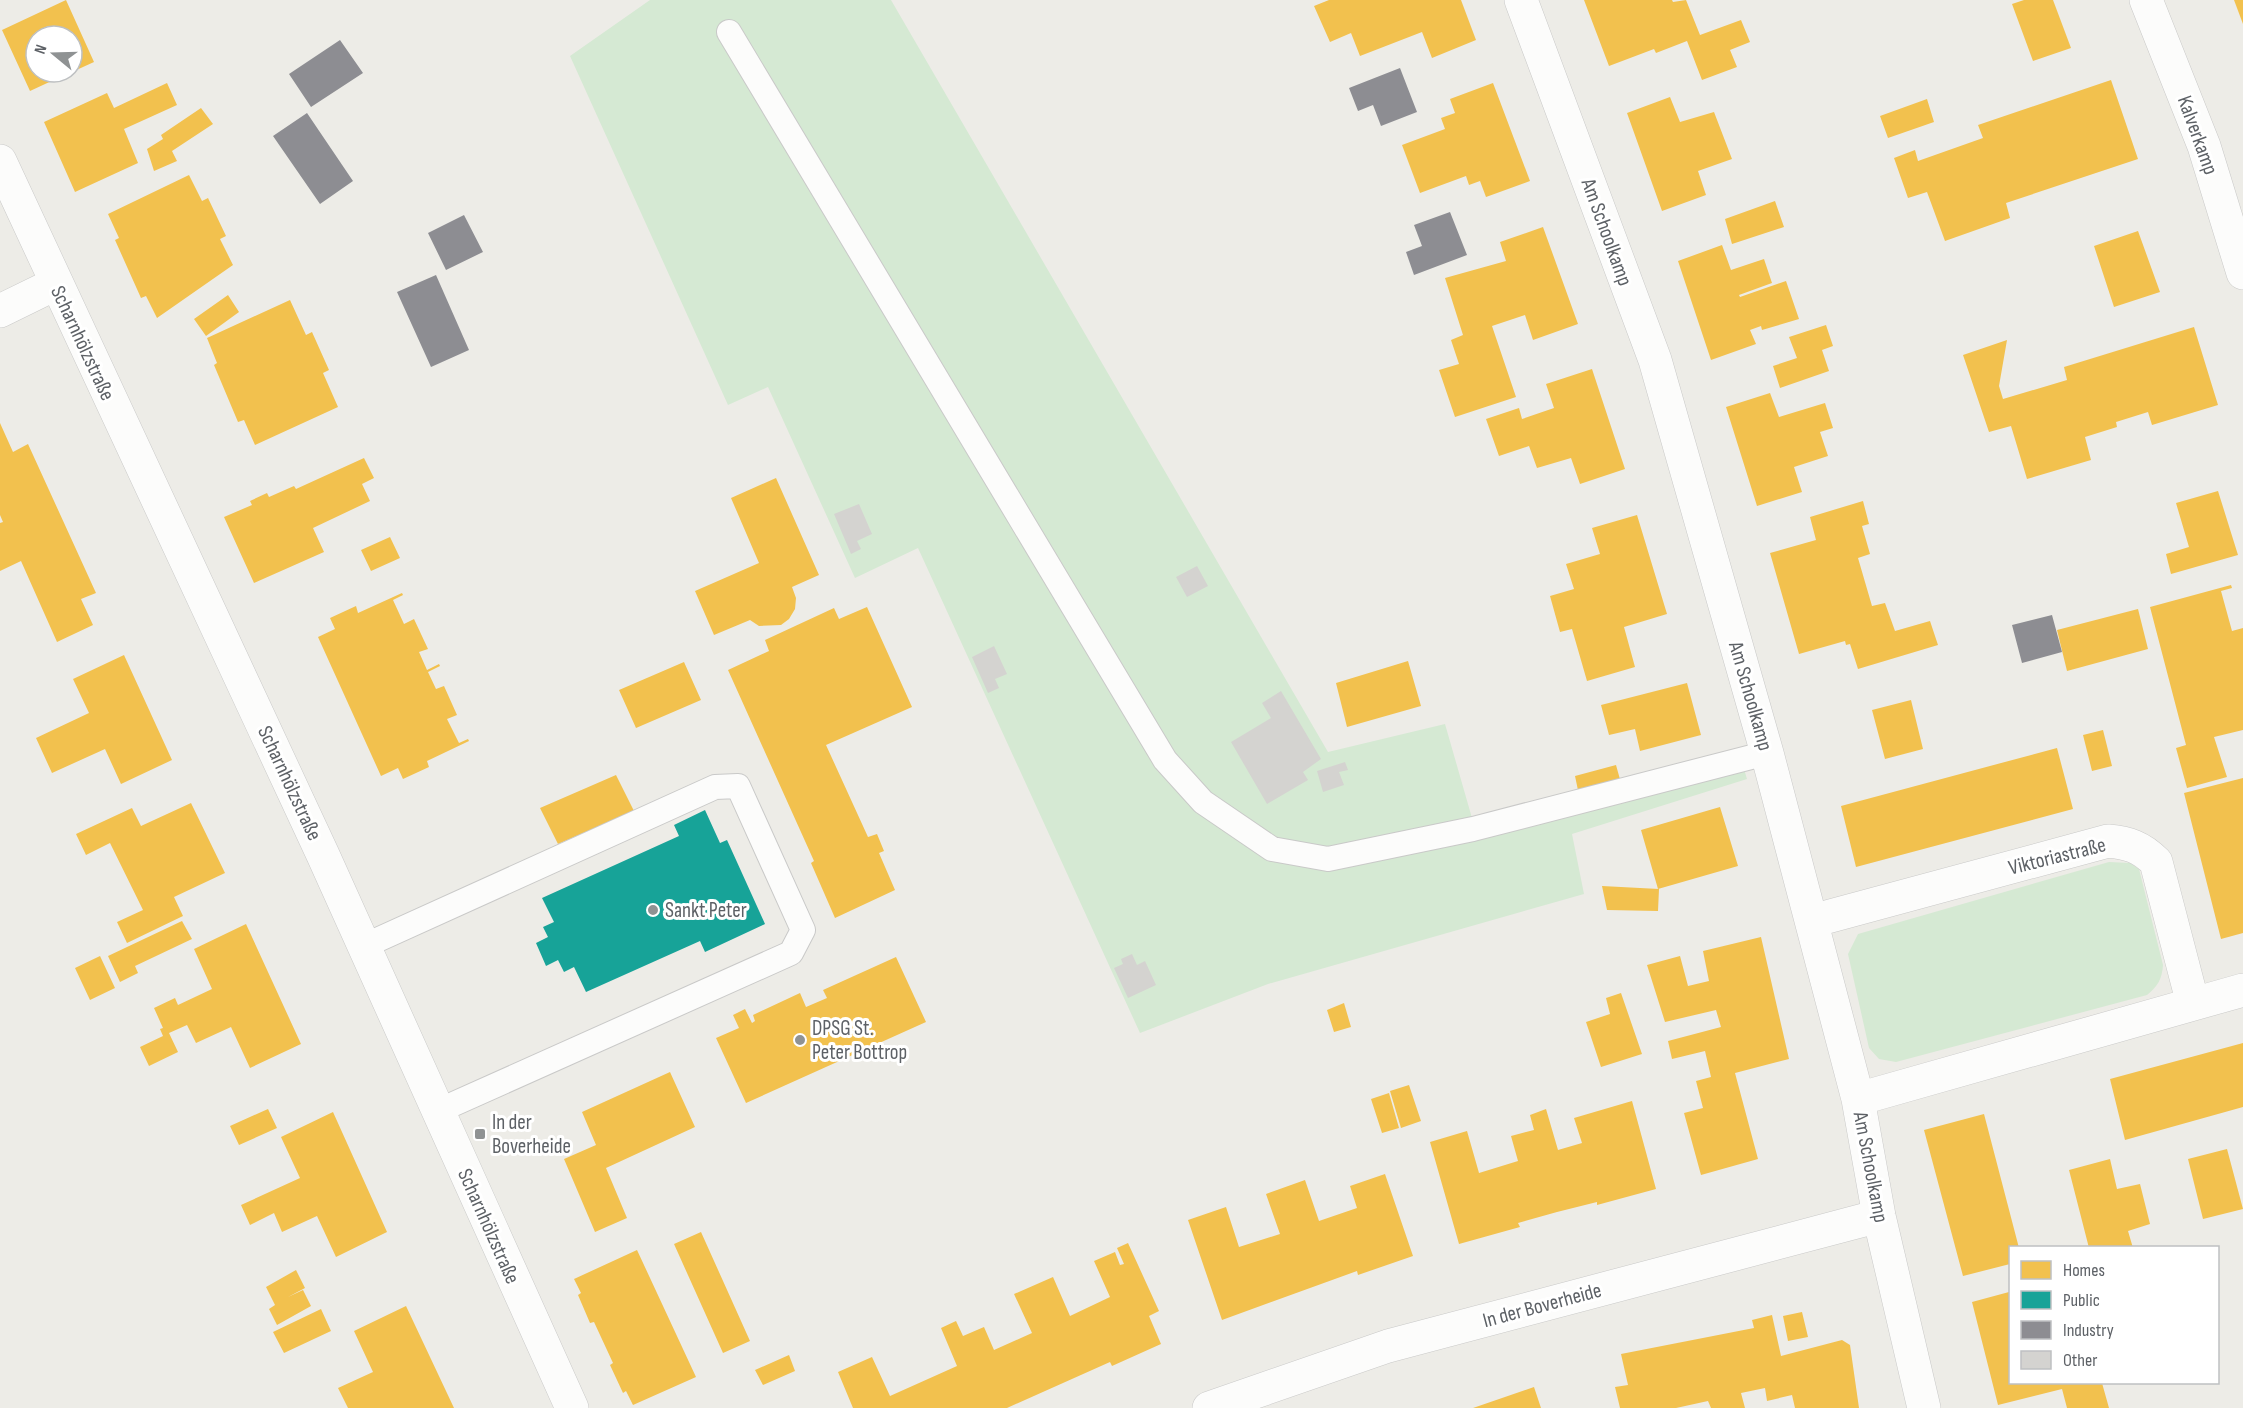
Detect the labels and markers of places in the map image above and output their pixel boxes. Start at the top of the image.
place label: Sankt Peter [665,898,747,923]
marker: Sankt Peter [646,903,660,917]
place label: DPSG St. Peter Bottrop [812,1016,907,1065]
marker: DPSG St. Peter Bottrop [793,1033,807,1047]
place label: In der Boverheide [492,1110,571,1159]
marker: In der Boverheide [473,1127,487,1141]

